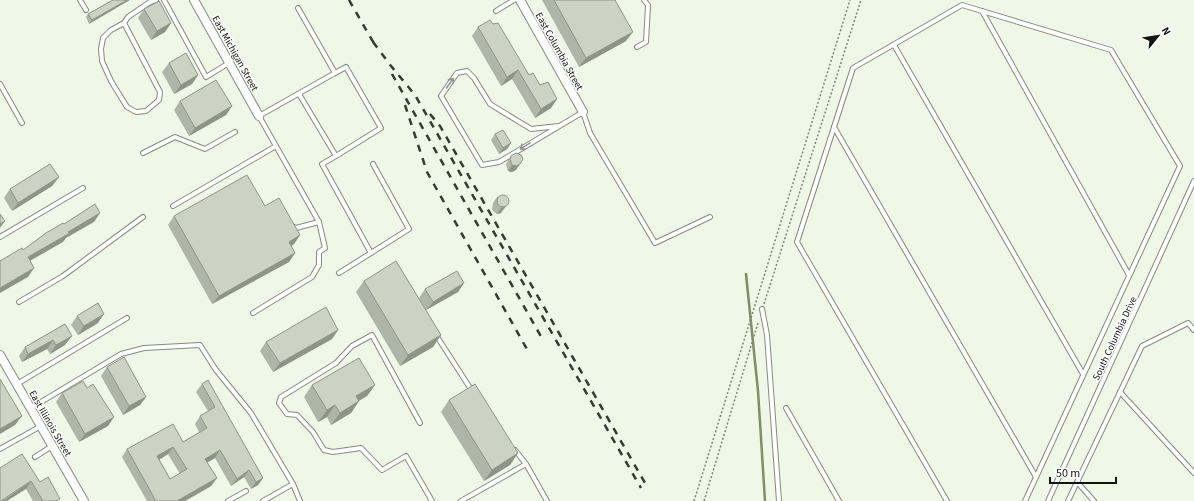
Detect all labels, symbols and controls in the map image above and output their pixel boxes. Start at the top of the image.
street label: East Columbia Street [532,10,587,94]
street label: East Michigan Street [209,13,262,94]
north arrow [1138,16,1178,56]
text: N [1158,24,1175,38]
one-way arrow [446,78,454,89]
one-way arrow [519,143,531,151]
street label: South Columbia Drive [1089,294,1141,383]
street label: East Illinois Street [25,388,75,460]
scale bar [1050,459,1116,485]
text: 50 m [1056,465,1080,482]

